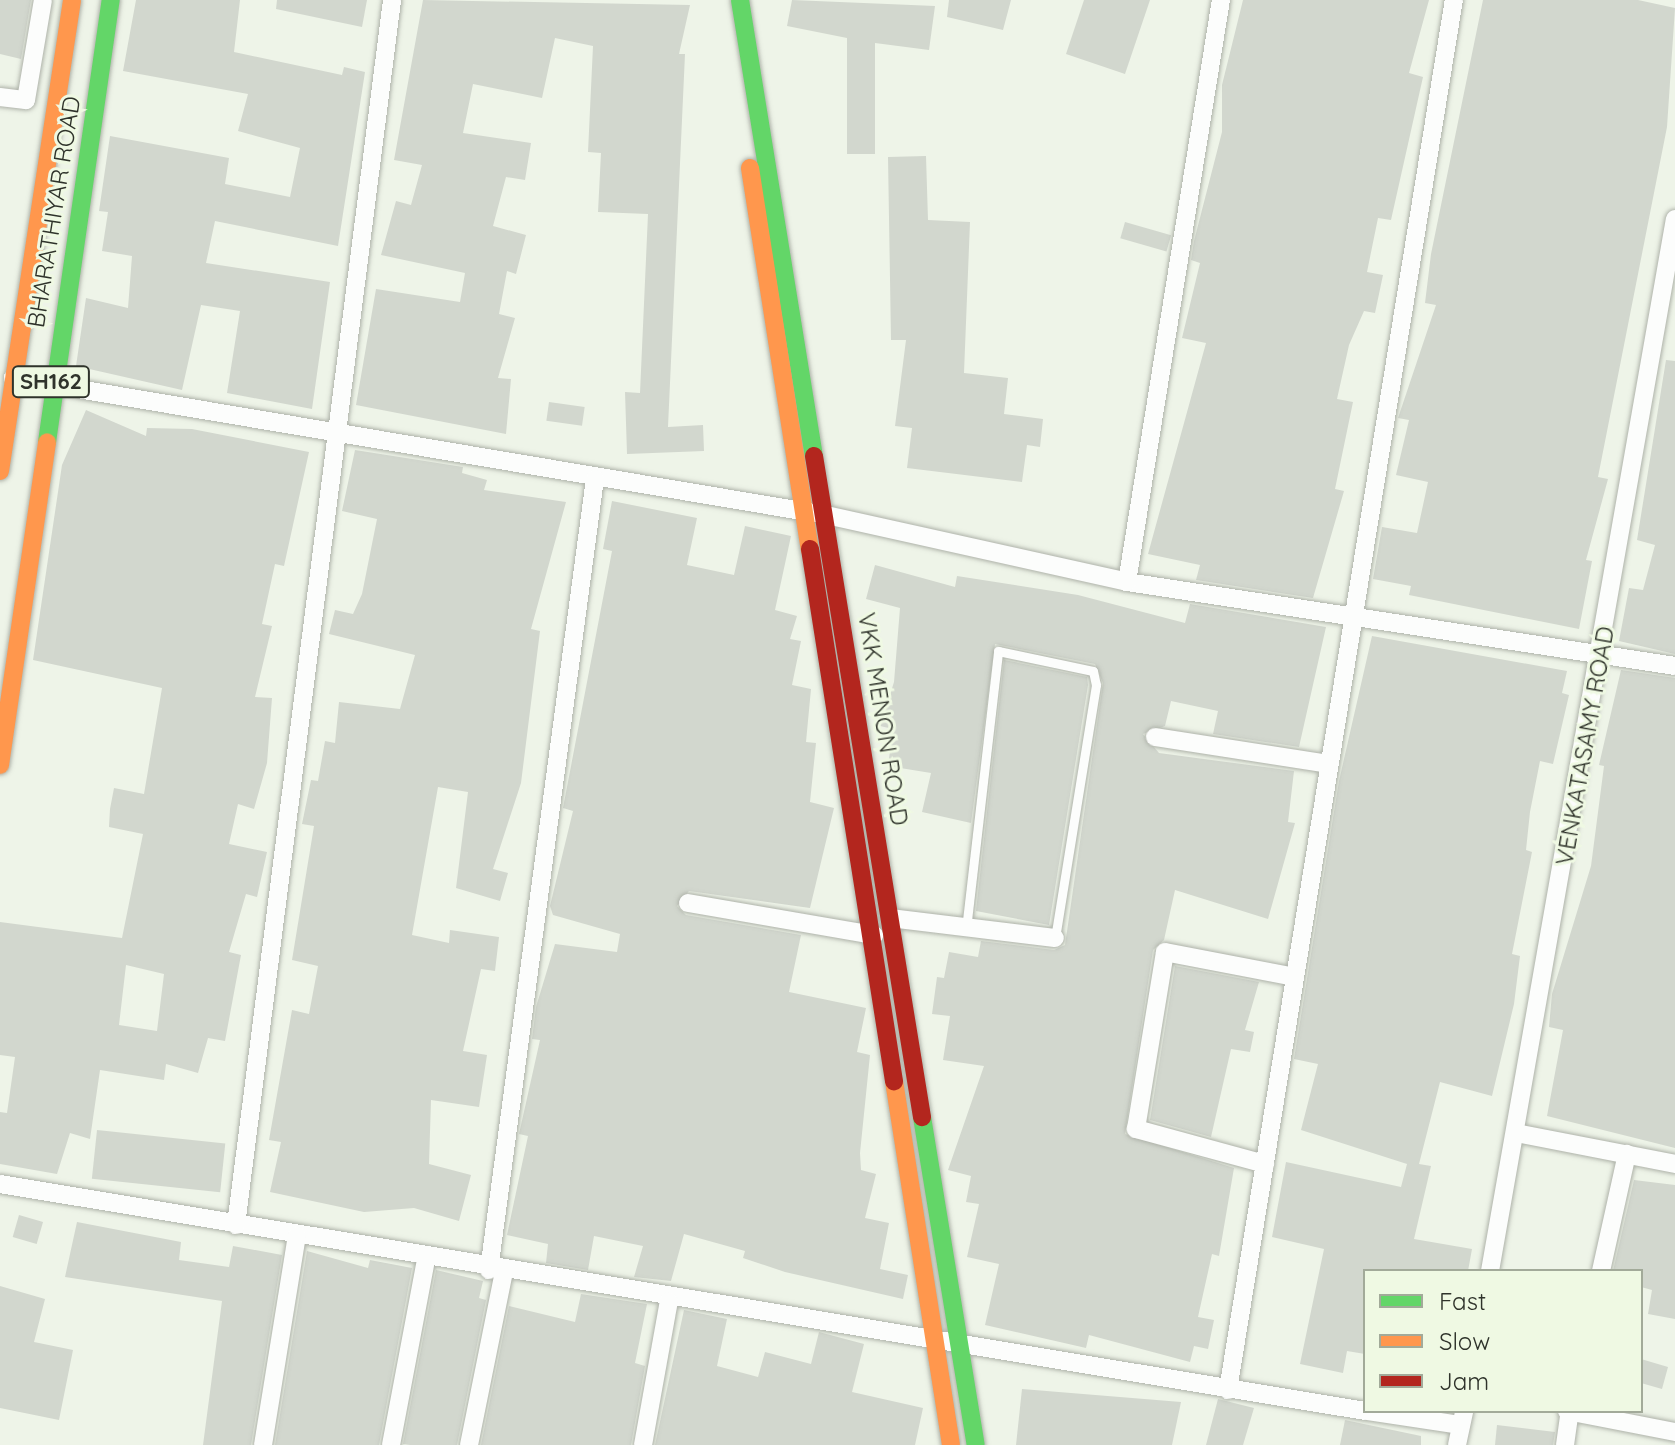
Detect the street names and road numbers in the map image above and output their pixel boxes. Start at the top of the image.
street label: BHARATHIYAR ROAD [21,94,87,330]
road number: SH162 [11,364,91,400]
street label: VKK MENON ROAD [852,610,914,828]
street label: VENKATASAMY ROAD [1550,624,1620,868]

